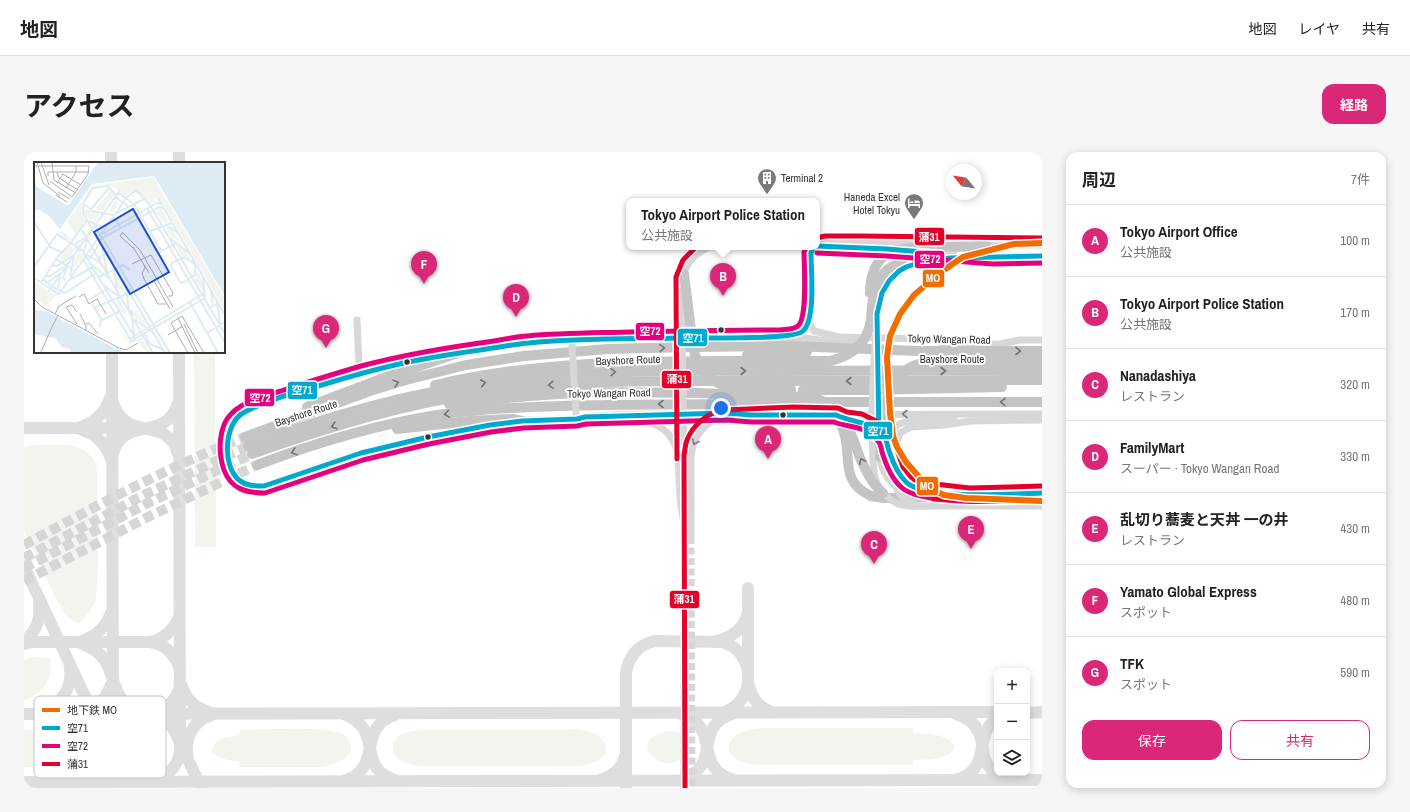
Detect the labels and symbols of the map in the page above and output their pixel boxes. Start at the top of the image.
inset map [34,162,225,353]
north arrow [946,164,982,200]
building icon: Terminal 2 [756,167,778,195]
place label: Terminal 2 [781,171,823,185]
place label: Haneda Excel Hotel Tokyu [844,190,900,217]
hotel icon: Haneda Excel Hotel Tokyu [903,192,925,220]
line badge: 蒲31 [914,227,945,246]
text: 蒲31 [918,230,940,244]
line badge: 空72 [914,250,945,269]
pin: F [411,251,437,284]
text: 空72 [919,252,941,266]
pin: B [710,263,736,296]
line badge: MO [922,269,945,288]
text: MO [926,271,940,285]
pin: D [503,284,529,317]
pin: G [313,315,339,348]
line badge: 空72 [635,322,665,341]
text: 空72 [639,324,661,338]
unlabelled marker [716,325,726,335]
line badge: 空71 [677,328,708,347]
text: 空71 [682,331,704,345]
street label: Tokyo Wangan Road [907,331,991,347]
one-way arrow [659,343,665,352]
one-way arrow [1015,347,1021,355]
street label: Bayshore Route [595,352,661,368]
street label: Bayshore Route [920,352,984,366]
unlabelled marker [402,357,412,367]
one-way arrow [740,367,746,375]
one-way arrow [940,367,946,375]
one-way arrow [610,368,616,377]
line badge: 蒲31 [661,370,692,389]
text: 蒲31 [666,372,688,386]
one-way arrow [846,377,852,385]
one-way arrow [392,379,399,388]
one-way arrow [480,379,486,388]
line badge: 空71 [287,381,318,400]
one-way arrow [548,381,554,390]
text: 空71 [291,383,313,397]
street label: Tokyo Wangan Road [567,385,651,401]
line badge: 空72 [244,388,275,407]
text: 空72 [249,391,271,405]
street label: Bayshore Route [273,396,339,430]
your location [711,398,731,418]
one-way arrow [1000,398,1006,406]
one-way arrow [658,400,664,408]
one-way arrow [444,409,450,418]
unlabelled marker [778,410,788,420]
one-way arrow [902,410,908,418]
one-way arrow [331,421,338,430]
line badge: 空71 [863,421,893,440]
text: 空71 [867,424,889,438]
pin: A [755,426,781,459]
unlabelled marker [423,432,433,442]
one-way arrow [692,437,700,445]
one-way arrow [290,447,297,455]
one-way arrow [859,458,867,466]
line badge: MO [916,476,939,496]
text: MO [920,479,934,493]
pin: E [958,516,984,549]
pin: C [861,531,887,564]
line badge: 蒲31 [669,590,700,609]
text: 蒲31 [673,592,695,606]
legend [34,696,166,778]
text: 地下鉄 MO [67,703,117,717]
text: 空71 [67,721,88,735]
text: 空72 [67,739,88,753]
text: 蒲31 [67,757,88,771]

